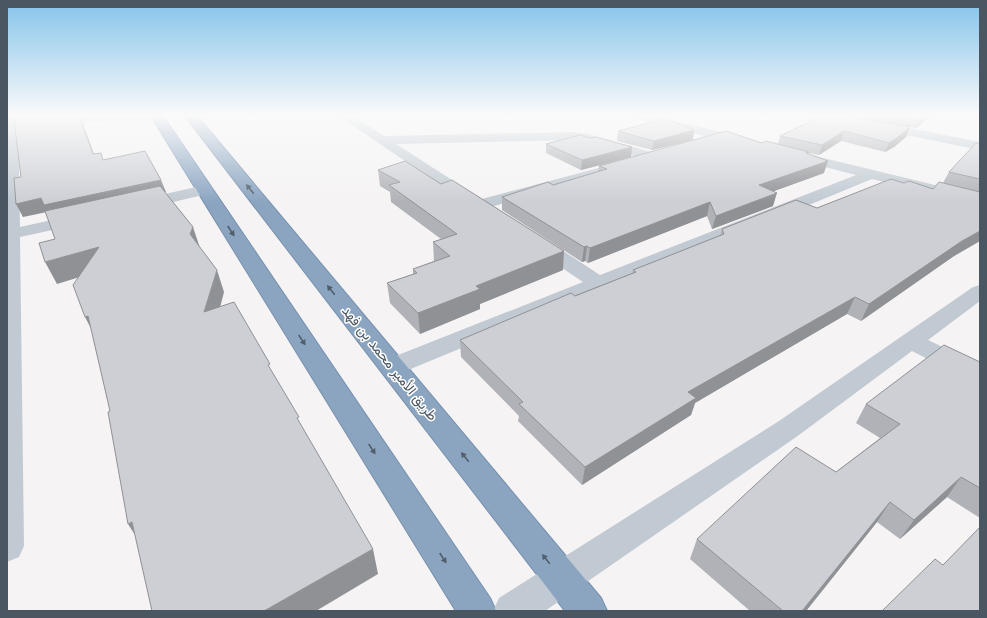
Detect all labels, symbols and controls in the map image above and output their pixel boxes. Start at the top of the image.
one-way arrow [245,183,254,194]
one-way arrow [227,225,235,236]
one-way arrow [327,285,336,296]
street label: طريق الأمير محمد بن فهد [338,302,442,424]
one-way arrow [298,334,305,346]
one-way arrow [368,444,376,454]
one-way arrow [461,452,469,463]
one-way arrow [439,553,447,563]
one-way arrow [542,553,550,564]

